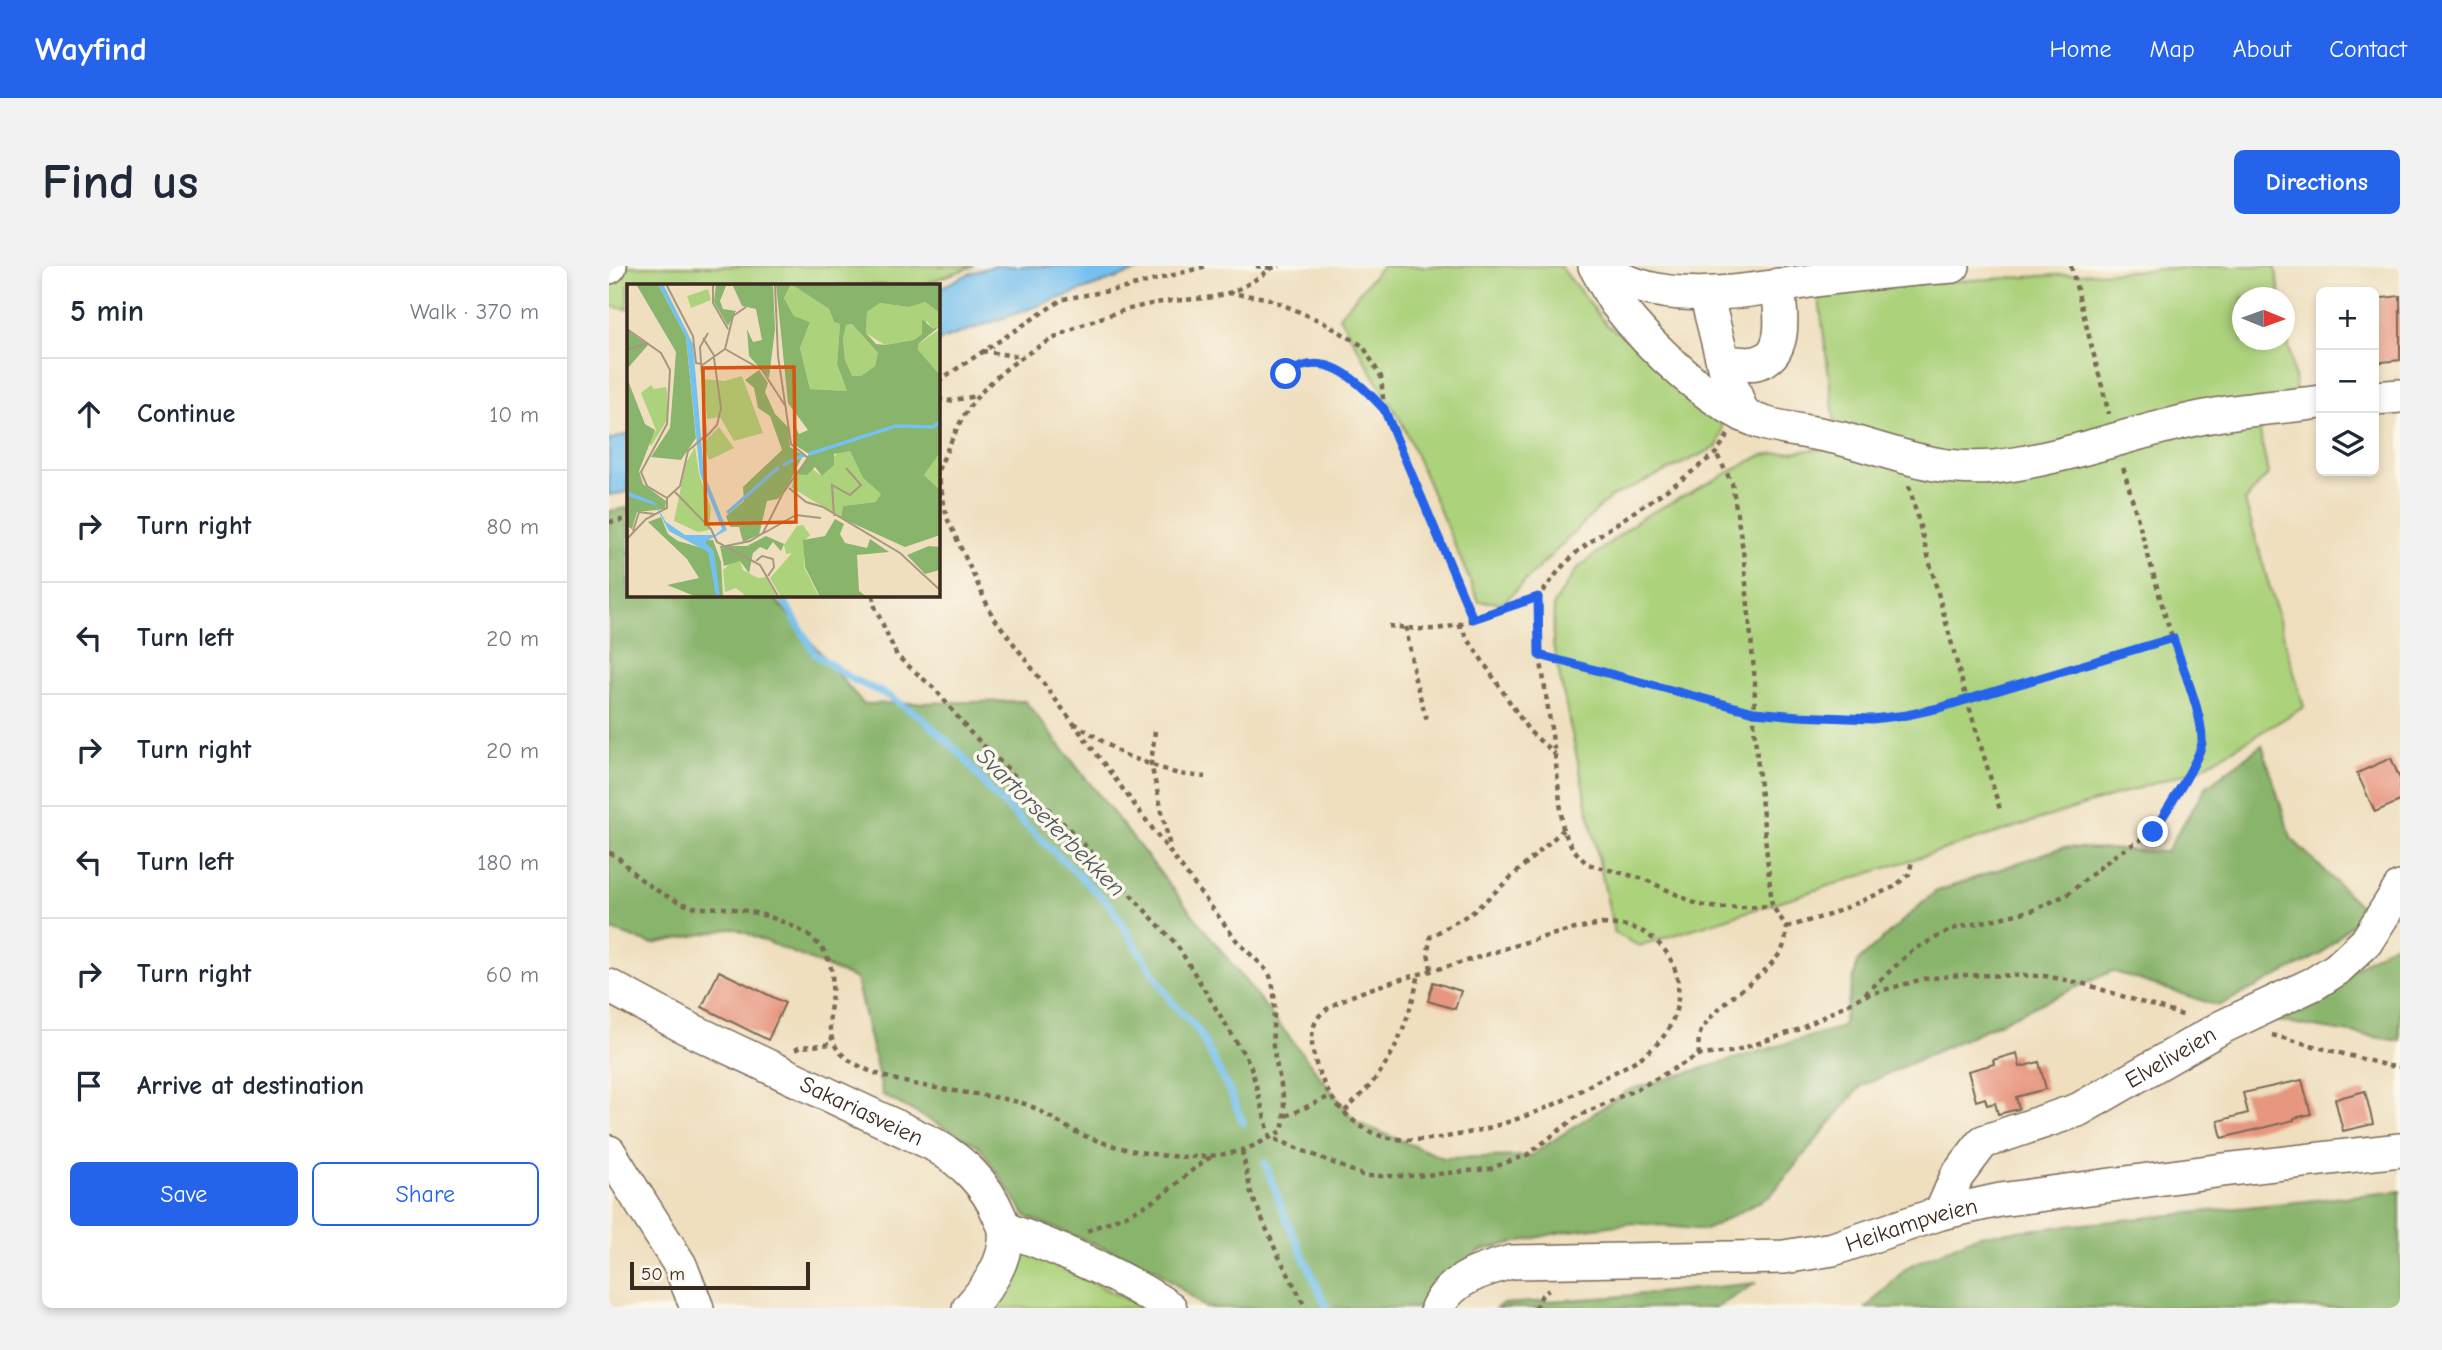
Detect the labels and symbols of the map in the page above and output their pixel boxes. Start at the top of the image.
inset map [627,284,940,597]
north arrow [2232,287,2295,350]
route start [1270,358,1301,389]
water label: Svartorseterbekken [971,742,1131,902]
route end [2137,816,2168,847]
street label: Elveliveien [2121,1020,2221,1094]
street label: Sakariasveien [796,1070,928,1152]
street label: Heikampveien [1842,1192,1980,1258]
scale bar [630,1259,810,1291]

